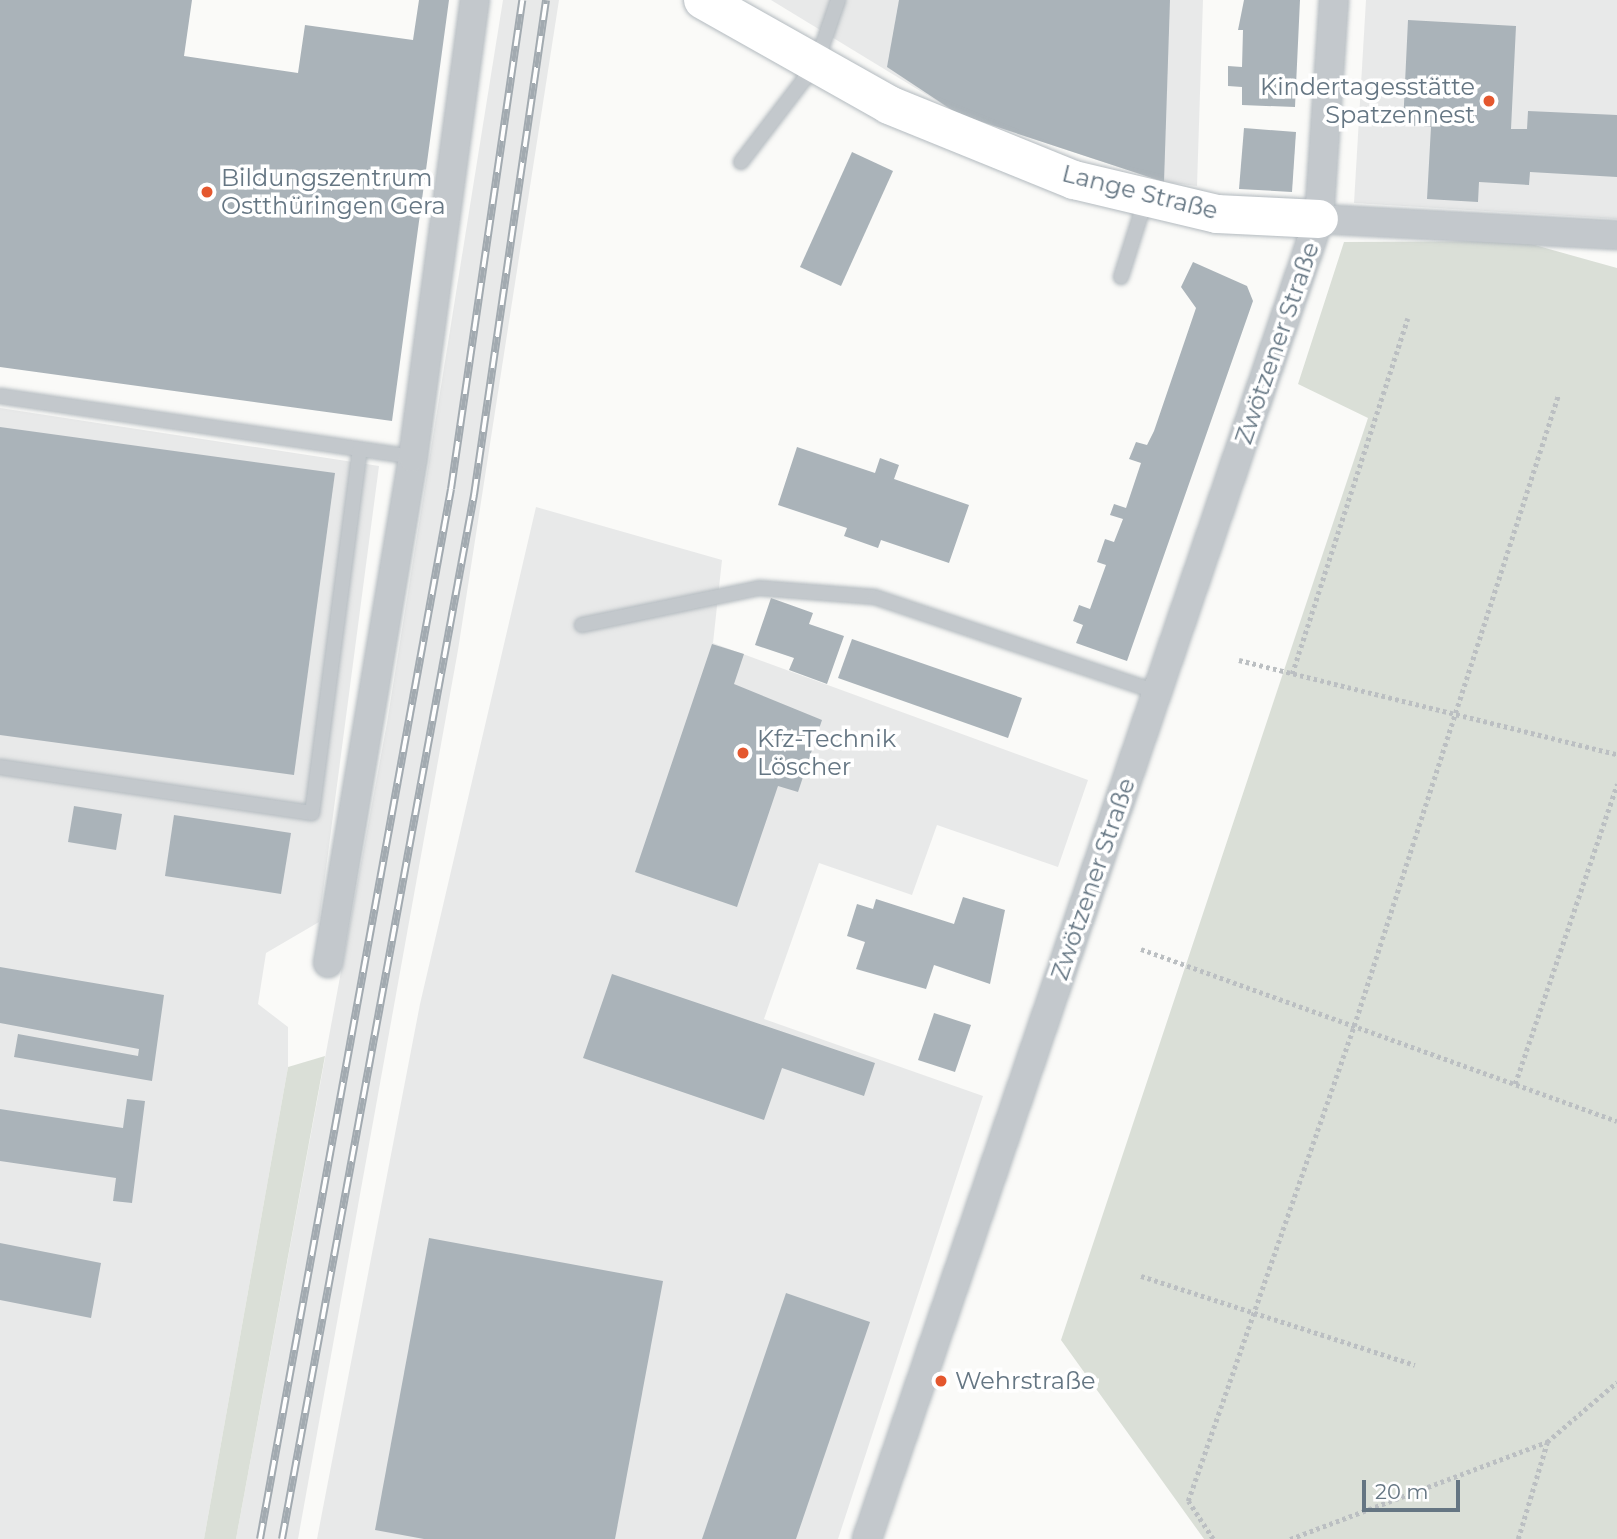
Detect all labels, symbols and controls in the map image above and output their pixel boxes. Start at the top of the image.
place label: Kindertagesstätte Spatzennest [1260,73,1475,129]
marker: Kindertagesstätte Spatzennest [1481,93,1497,109]
street label: Lange Straße [1059,159,1221,225]
place label: Bildungszentrum Ostthüringen Gera [221,164,446,220]
marker: Bildungszentrum Ostthüringen Gera [199,184,215,200]
street label: Zwötzener Straße [1229,238,1325,448]
place label: Kfz-Technik Löscher [757,725,896,781]
marker: Kfz-Technik Löscher [735,745,751,761]
street label: Zwötzener Straße [1045,774,1141,984]
place label: Wehrstraße [955,1367,1095,1395]
marker: Wehrstraße [933,1373,949,1389]
scale bar [1365,1466,1463,1510]
text: 20 m [1375,1479,1429,1504]

